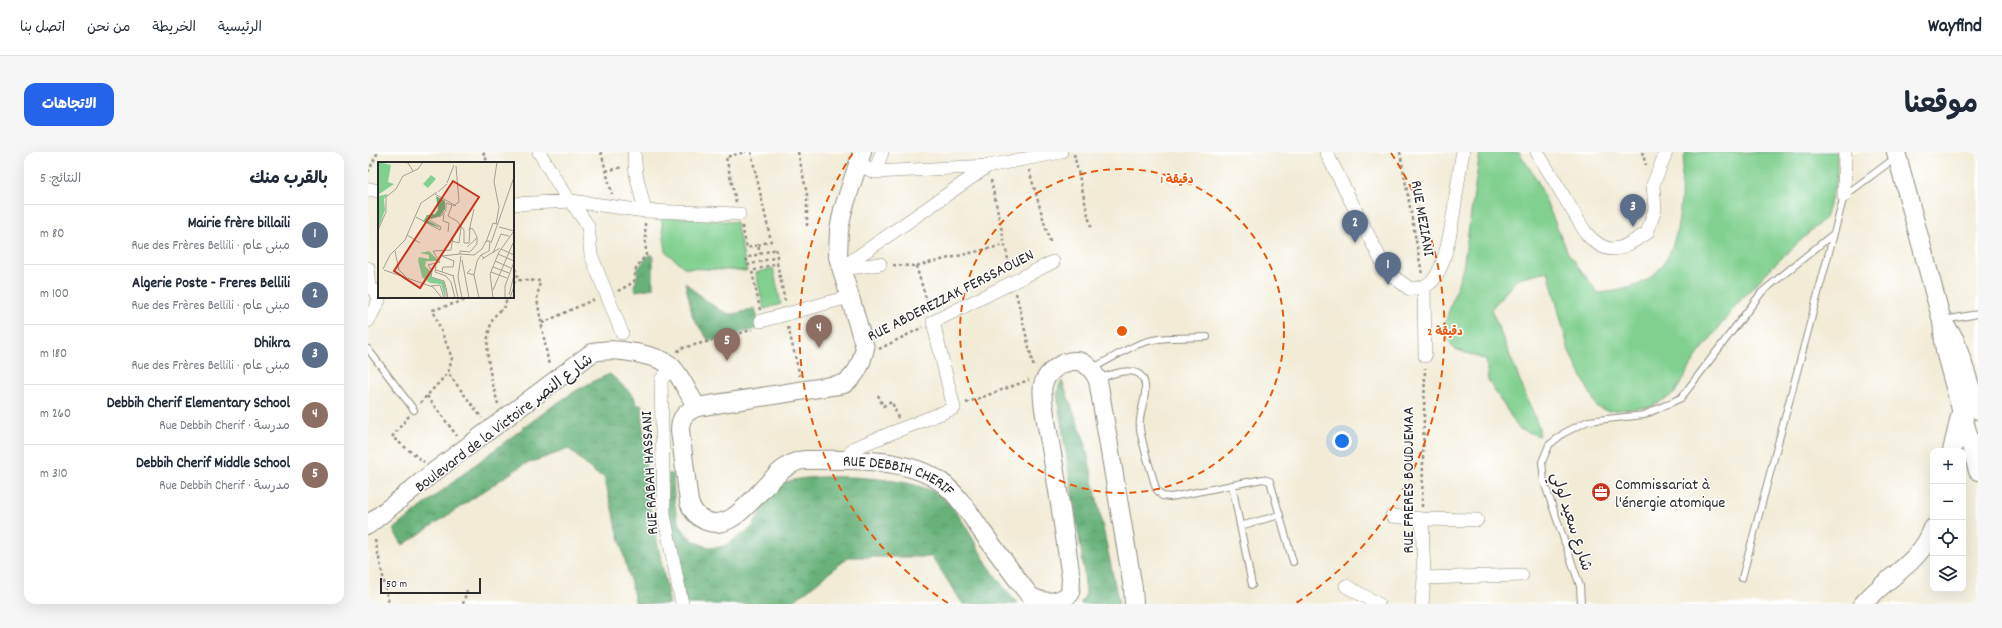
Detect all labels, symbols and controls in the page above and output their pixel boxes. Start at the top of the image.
text: Wayfind [1928,14,1982,41]
text: اتصل بنا [20,18,65,38]
text: من نحن [87,18,130,38]
text: الخريطة [152,18,196,38]
text: الرئيسية [218,18,262,38]
button: الاتجاهات [24,83,114,126]
text: موقعنا [1904,87,1978,127]
inset map [378,162,514,298]
text: بالقرب منك [250,168,328,192]
text: النتائج: 5 [40,170,81,189]
text: 1 دقيقة [1160,172,1194,189]
street label: RUE MEZIANI [1404,179,1440,258]
pin: 3 [1620,194,1646,227]
pin: 2 [1342,210,1368,243]
text: Mairie frère billaili [188,213,290,235]
text: 80 m [40,225,64,244]
text: 1 [314,225,316,244]
text: مبنى عام · Rue des Frères Bellili [132,237,290,256]
street label: RUE ABDEREZZAK FERSSAOUEN [864,244,1039,348]
pin: 1 [1375,252,1401,285]
text: Algerie Poste - Freres Bellili [132,273,290,295]
text: 100 m [40,285,69,304]
text: 2 [312,285,318,304]
text: مبنى عام · Rue des Frères Bellili [132,297,290,316]
pin: 4 [806,315,832,348]
centre of rings [1115,324,1129,338]
text: 2 دقيقة [1427,324,1463,341]
pin: 5 [714,328,740,361]
text: Dhikra [254,333,290,355]
text: 180 m [40,345,67,364]
text: 3 [312,345,318,364]
street label: Boulevard de la Victoire شارع النصر [410,349,599,499]
text: مبنى عام · Rue des Frères Bellili [132,357,290,376]
text: Debbih Cherif Elementary School [107,393,290,415]
text: 260 m [40,405,71,424]
text: 4 [312,405,318,424]
street label: RUE FRERES BOUDJEMAA [1398,406,1421,554]
street label: RUE RABAH HASSANI [636,410,665,535]
text: مدرسة · Rue Debbih Cherif [159,417,290,436]
your location [1332,431,1352,451]
map controls [1930,448,1966,592]
button: + [1930,448,1966,484]
street label: RUE DEBBIH CHERIF [842,451,959,502]
text: Debbih Cherif Middle School [136,453,290,475]
text: 310 m [40,465,68,484]
text: 5 [312,465,318,484]
street label: شارع سعيد لولي [1543,469,1597,575]
place label: Commissariat à l'énergie atomique [1615,474,1725,515]
text: مدرسة · Rue Debbih Cherif [159,477,290,496]
office icon: Commissariat à l'énergie atomique [1590,481,1612,503]
button: − [1930,484,1966,520]
button: locate [1930,520,1966,556]
button: layers [1930,556,1966,592]
scale bar [380,576,481,595]
text: 50 m [386,577,407,593]

